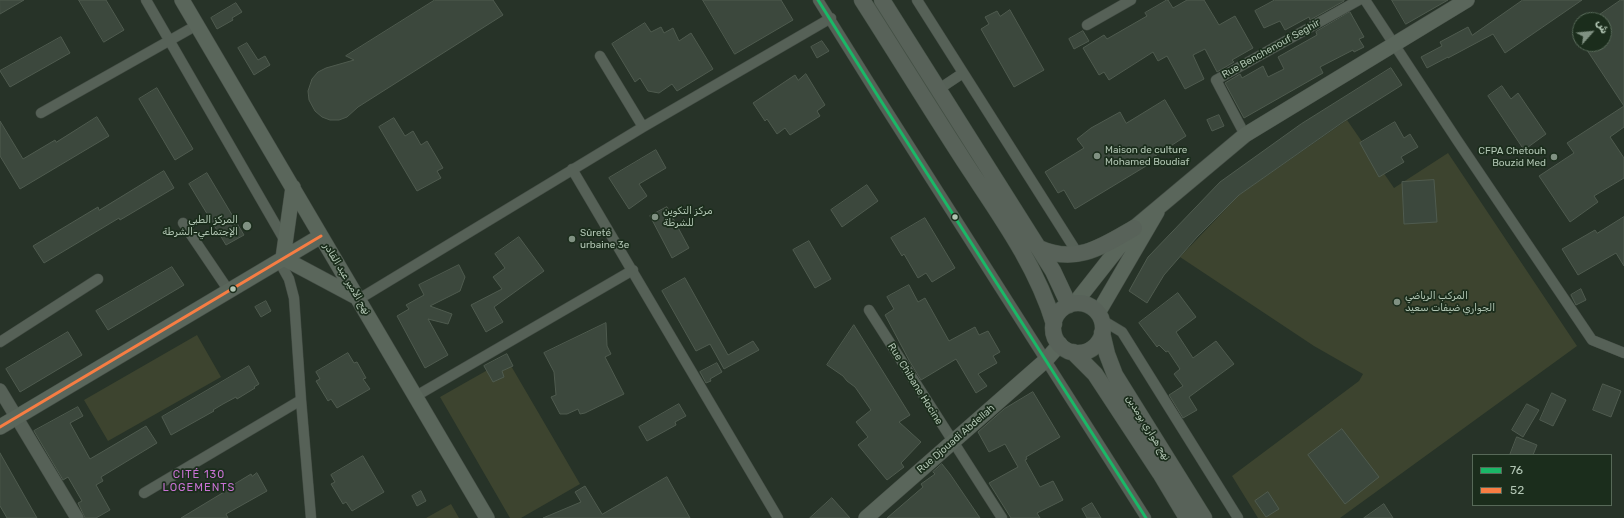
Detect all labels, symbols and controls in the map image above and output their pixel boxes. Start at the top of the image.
north arrow [1572,12,1612,52]
street label: Rue Benchenouf Seghir [1220,17,1322,81]
text: ش [1593,18,1611,36]
place label: Maison de culture Mohamed Boudiaf [1105,144,1189,168]
place label: CFPA Chetouh Bouzid Med [1478,145,1546,168]
marker: Maison de culture Mohamed Boudiaf [1092,151,1102,161]
marker: CFPA Chetouh Bouzid Med [1549,152,1559,162]
place label: مركز التكوين للشرطة [663,205,713,228]
marker: مركز التكوين للشرطة [650,212,660,222]
unlabelled marker [950,212,960,222]
place label: المركز الطبي الإجتماعي-الشرطة [162,214,238,238]
marker: المركز الطبي الإجتماعي-الشرطة [241,220,253,232]
place label: Sûreté urbaine 3e [580,227,629,250]
marker: Sûreté urbaine 3e [567,234,577,244]
street label: نهج الأمير عبد القادر [321,241,373,317]
unlabelled marker [228,284,238,294]
place label: المركب الرياضي الجواري ضيفات سعيد [1405,290,1495,314]
marker: المركب الرياضي الجواري ضيفات سعيد [1392,297,1402,307]
street label: Rue Chibane Hocine [885,341,945,427]
street label: نهج هواري بومدين [1123,393,1173,463]
street label: Rue Djouadi Abdellah [915,402,997,476]
legend [1472,454,1612,506]
text: 76 [1510,463,1523,477]
district label: CITÉ 130 LOGEMENTS [163,468,235,494]
text: 52 [1510,483,1524,497]

